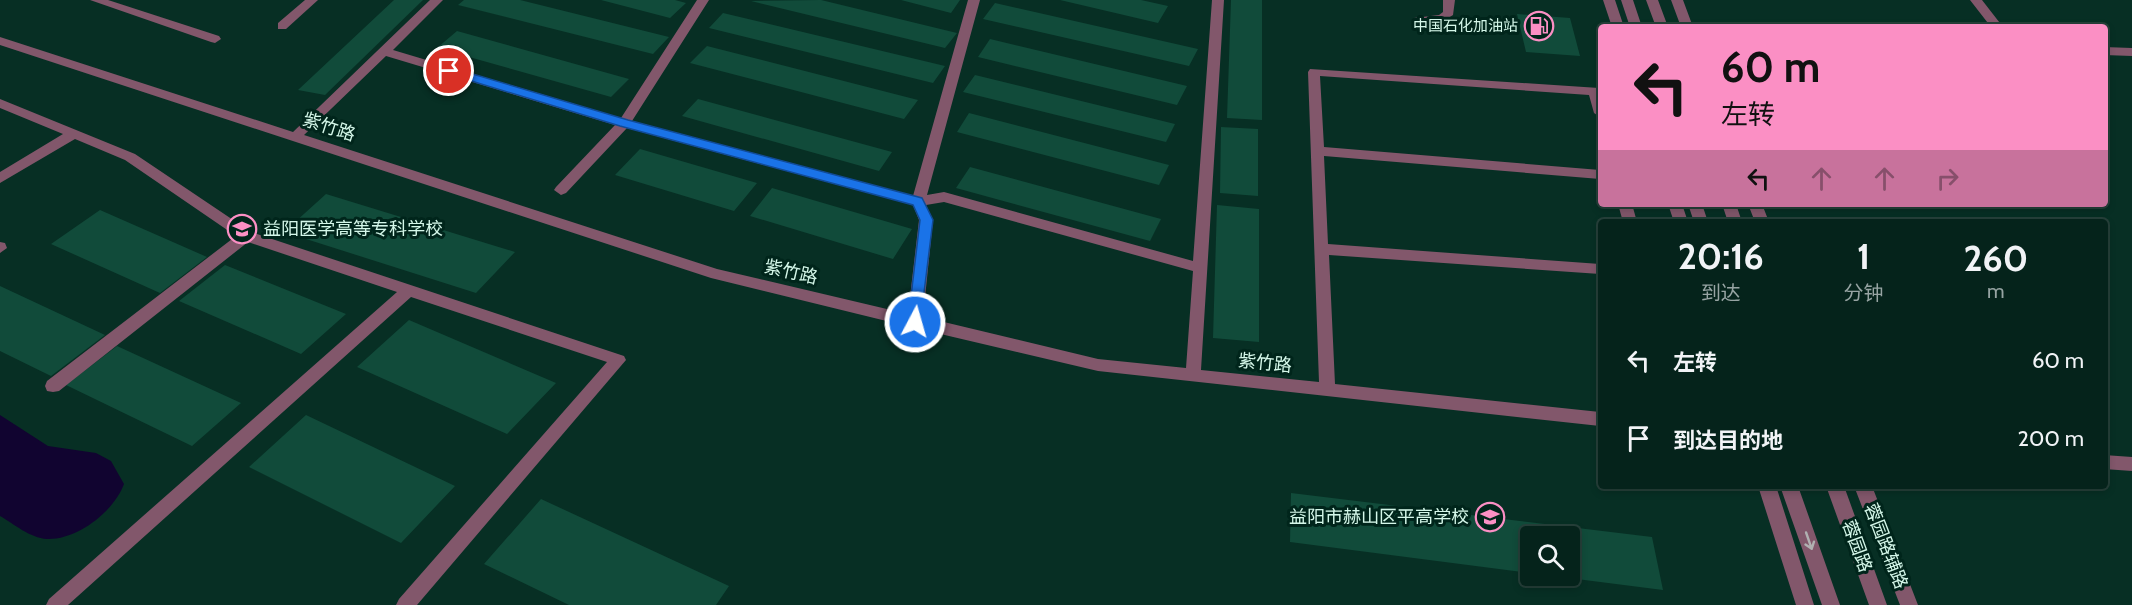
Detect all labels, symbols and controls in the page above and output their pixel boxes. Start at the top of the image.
fuel station icon: 中国石化加油站 [1523,10,1555,42]
place label: 中国石化加油站 [1413,17,1518,35]
text: 60 m [1721,41,1820,93]
pin [423,45,474,96]
icon: left [1622,48,1700,126]
icon: arrive [432,54,465,87]
text: 左转 [1721,98,1775,131]
street label: 紫竹路 [300,108,358,146]
icon: left [1742,162,1775,195]
icon: ahead [1805,162,1838,195]
icon: ahead [1868,162,1901,195]
icon: right [1931,162,1964,195]
school or university icon: 益阳医学高等专科学校 [226,213,258,245]
place label: 益阳医学高等专科学校 [263,218,443,240]
text: 20:16 [1678,234,1764,278]
text: 1 [1857,234,1870,278]
text: 260 [1963,236,2028,280]
street label: 紫竹路 [762,255,820,289]
text: m [1987,279,2005,303]
text: 到达 [1701,281,1741,305]
text: 分钟 [1844,281,1884,305]
position arrow [883,290,947,354]
icon: left [1622,344,1655,377]
text: 60 m [2032,347,2084,374]
street label: 紫竹路 [1237,349,1293,377]
text: 左转 [1673,349,1717,376]
icon: arrive [1622,422,1655,455]
text: 200 m [2018,425,2084,452]
text: 到达目的地 [1673,427,1783,454]
street label: 蓉园路辅路 [1860,500,1912,592]
school or university icon: 益阳市赫山区平高学校 [1474,501,1506,533]
place label: 益阳市赫山区平高学校 [1289,506,1469,528]
street label: 蓉园路 [1837,517,1877,575]
map controls [1520,526,1580,586]
button: search [1520,526,1580,586]
one-way arrow [1804,531,1815,550]

